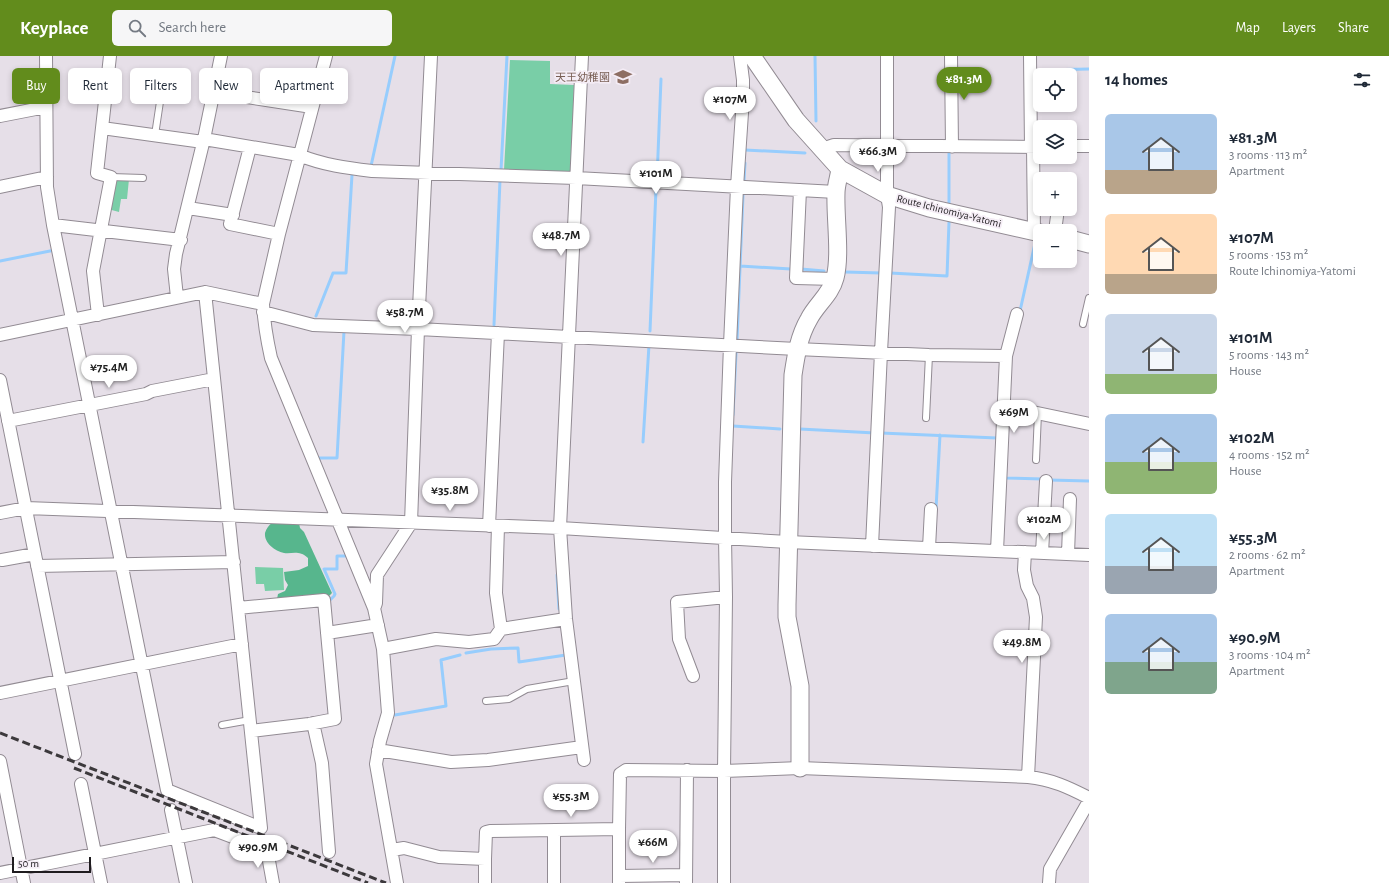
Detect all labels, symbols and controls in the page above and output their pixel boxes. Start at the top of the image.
search box [112,10,392,46]
icon: search [126,17,148,39]
text: Keyplace [20,19,88,38]
text: Search here [158,20,226,35]
text: Map [1235,21,1260,35]
text: Layers [1282,21,1316,35]
text: Share [1338,21,1369,35]
school or university icon: 天王幼稚園 [613,67,633,87]
pin: ¥81.3M [931,67,997,101]
chip: Buy [12,68,60,104]
chip: Rent [68,68,122,104]
chip: Filters [130,68,191,104]
chip: New [199,68,252,104]
chip: Apartment [260,68,348,104]
map controls [1033,68,1077,268]
button: locate [1033,68,1077,112]
icon: filters [1351,69,1373,91]
place label: 天王幼稚園 [555,71,610,83]
text: 14 homes [1105,71,1168,88]
text: ¥81.3M [946,73,982,86]
pin: ¥107M [702,87,758,121]
text: ¥107M [713,93,747,106]
button: layers [1033,120,1077,164]
text: ¥81.3M [1229,129,1277,146]
icon: home [1137,130,1185,178]
pin: ¥66.3M [845,139,911,173]
text: ¥66.3M [859,145,897,158]
text: 3 rooms · 113 m² [1229,149,1307,162]
pin: ¥101M [628,161,684,195]
text: Apartment [1229,165,1284,178]
text: ¥101M [639,167,673,180]
button: + [1033,172,1077,216]
street label: Route Ichinomiya-Yatomi [896,193,1002,229]
pin: ¥48.7M [528,223,594,257]
button: − [1033,224,1077,268]
text: ¥48.7M [542,229,580,242]
text: ¥107M [1229,229,1274,246]
icon: home [1137,230,1185,278]
text: 5 rooms · 153 m² [1229,249,1308,262]
text: Route Ichinomiya-Yatomi [1229,265,1356,278]
pin: ¥58.7M [372,300,438,334]
text: ¥58.7M [386,306,424,319]
text: ¥101M [1229,329,1273,346]
icon: home [1137,330,1185,378]
text: 5 rooms · 143 m² [1229,349,1309,362]
pin: ¥75.4M [76,355,142,389]
text: ¥75.4M [90,361,128,374]
text: House [1229,365,1261,378]
pin: ¥69M [990,400,1038,434]
text: ¥69M [999,406,1029,419]
text: ¥102M [1229,429,1274,446]
icon: home [1137,430,1185,478]
text: 4 rooms · 152 m² [1229,449,1310,462]
text: House [1229,465,1261,478]
pin: ¥35.8M [417,478,483,512]
text: ¥35.8M [431,484,469,497]
pin: ¥102M [1016,507,1072,541]
text: ¥102M [1027,513,1061,526]
text: ¥55.3M [1229,529,1277,546]
icon: home [1137,530,1185,578]
text: 2 rooms · 62 m² [1229,549,1305,562]
text: Apartment [1229,565,1284,578]
text: ¥90.9M [1229,629,1281,646]
pin: ¥49.8M [989,630,1055,664]
icon: home [1137,630,1185,678]
text: ¥49.8M [1002,636,1042,649]
text: 3 rooms · 104 m² [1229,649,1310,662]
text: Apartment [1229,665,1284,678]
pin: ¥55.3M [538,784,604,818]
text: ¥55.3M [552,790,590,803]
pin: ¥66M [629,830,677,864]
pin: ¥90.9M [225,835,291,869]
text: ¥66M [638,836,668,849]
text: ¥90.9M [238,841,278,854]
scale bar [12,855,91,874]
text: 50 m [18,858,39,869]

